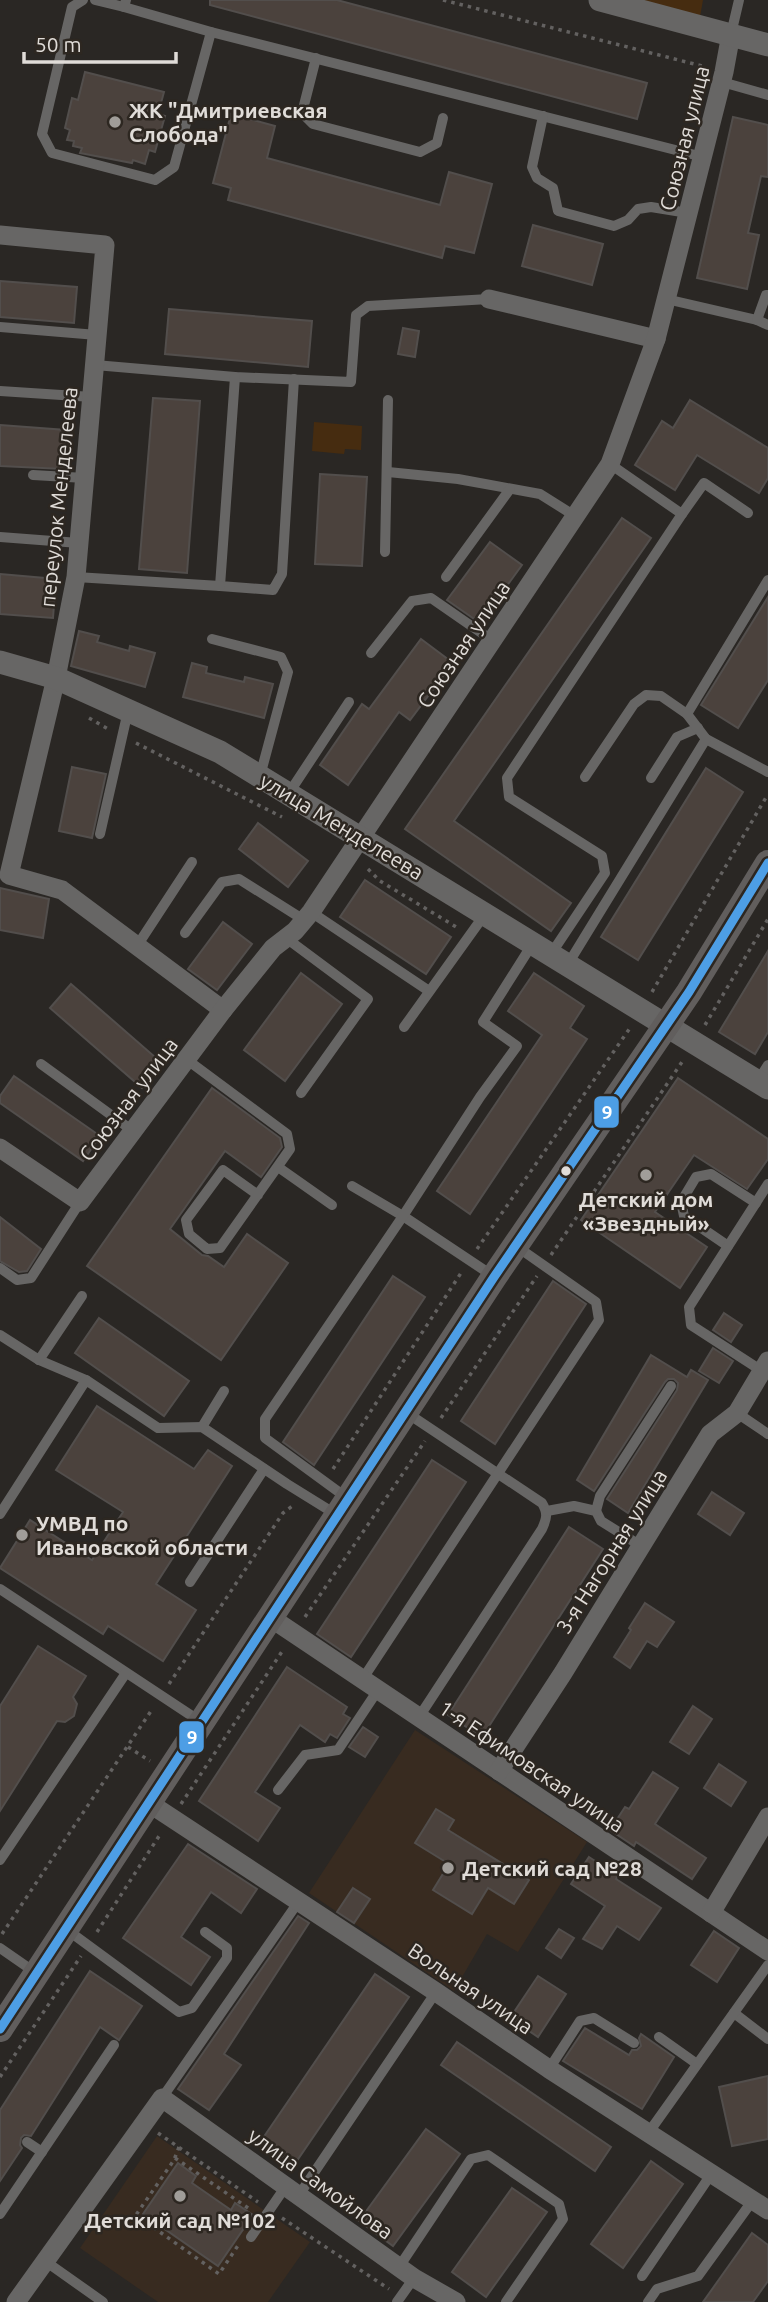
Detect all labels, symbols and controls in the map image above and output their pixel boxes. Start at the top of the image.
scale bar [24,21,177,65]
text: 50 m [35,32,82,56]
street label: Союзная улица [654,63,714,213]
place label: ЖК "Дмитриевская Слобода" [129,98,327,146]
marker: ЖК "Дмитриевская Слобода" [107,114,123,130]
street label: переулок Менделеева [34,386,82,608]
street label: Союзная улица [412,576,514,712]
street label: улица Менделеева [256,768,428,884]
street label: Союзная улица [74,1033,182,1165]
line badge: 9 [593,1095,620,1129]
text: 9 [602,1101,612,1123]
unlabelled marker [559,1164,573,1178]
marker: Детский дом «Звездный» [638,1167,654,1183]
place label: Детский дом «Звездный» [579,1187,713,1235]
street label: 3-я Нагорная улица [551,1464,671,1638]
place label: УМВД по Ивановской области [36,1511,248,1559]
marker: УМВД по Ивановской области [14,1527,30,1543]
street label: 1-я Ефимовская улица [435,1695,629,1837]
line badge: 9 [178,1720,205,1754]
text: 9 [187,1726,197,1748]
place label: Детский сад №28 [462,1856,642,1880]
marker: Детский сад №28 [440,1860,456,1876]
street label: Вольная улица [404,1937,538,2039]
street label: улица Самойлова [244,2122,398,2244]
marker: Детский сад №102 [172,2188,188,2204]
place label: Детский сад №102 [84,2208,276,2232]

